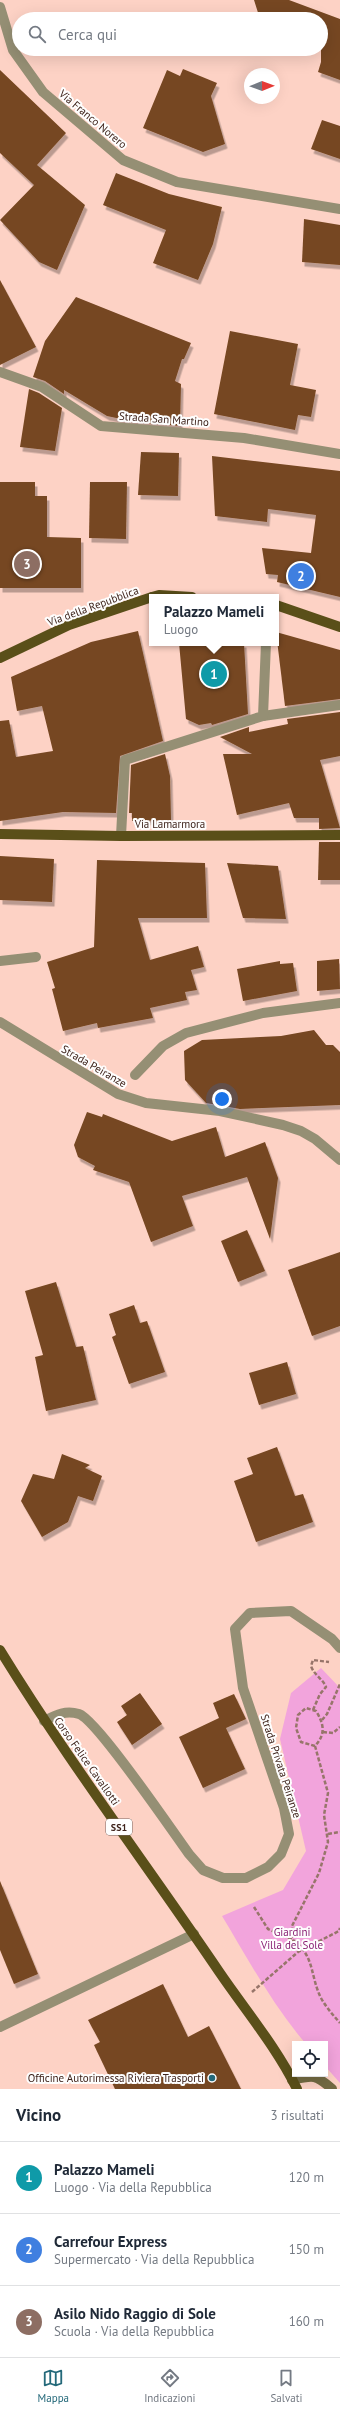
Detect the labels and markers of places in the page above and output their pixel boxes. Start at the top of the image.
pin: 3 [14,549,40,579]
pin: 2 [288,561,314,591]
pin: 1 [201,659,227,689]
place label: Officine Autorimessa Riviera Trasporti [28,2071,204,2085]
marker: Officine Autorimessa Riviera Trasporti [207,2073,217,2083]

